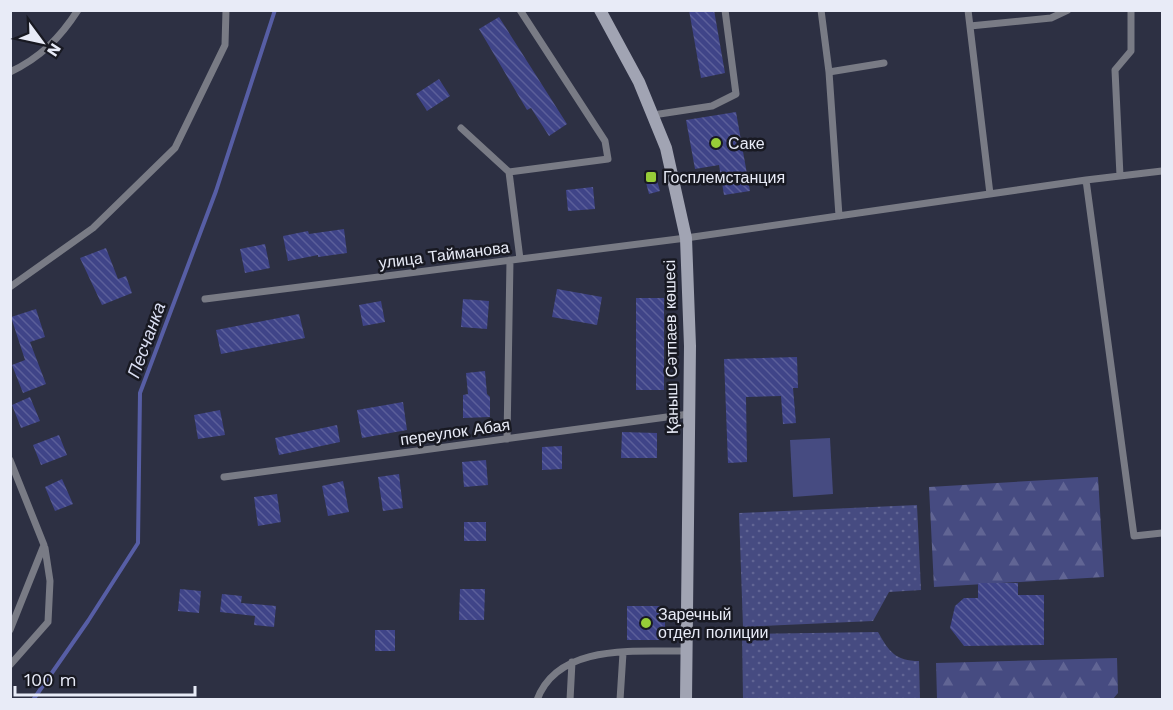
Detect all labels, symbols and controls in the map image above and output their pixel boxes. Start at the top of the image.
north arrow [12,12,72,72]
text: N [43,40,65,60]
place label: Саке [728,134,765,153]
marker: Саке [709,136,723,150]
place label: Госплемстанция [663,168,785,187]
marker: Госплемстанция [644,170,658,184]
street label: улица Тайманова [378,238,510,272]
street label: Қаныш Сәтпаев көшесі [660,260,682,434]
water label: Песчанка [123,299,169,381]
street label: переулок Абая [399,415,511,449]
place label: Заречный отдел полиции [658,605,768,642]
marker: Заречный отдел полиции [639,616,653,630]
scale bar [15,659,195,697]
text: 100 m [24,669,77,690]

